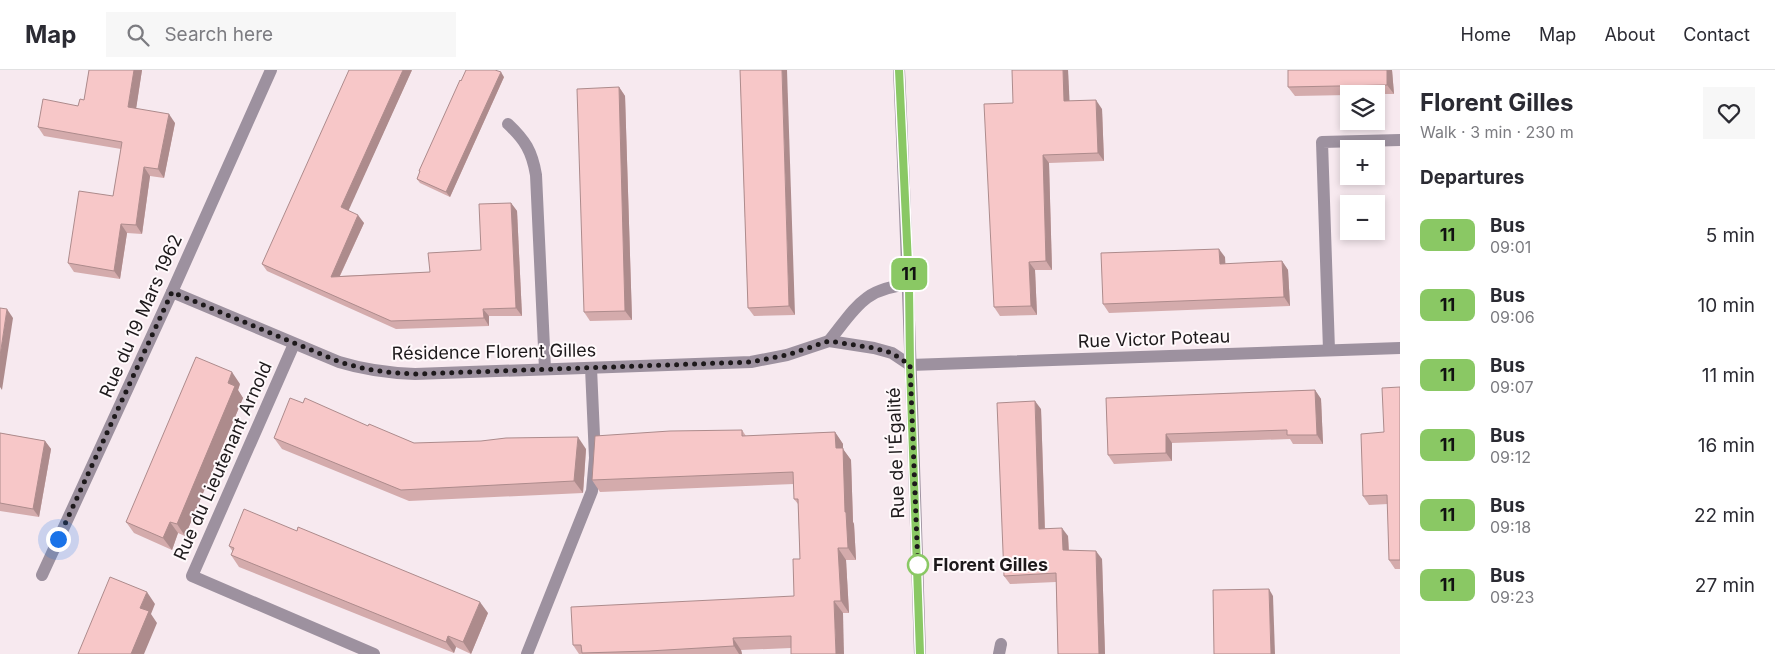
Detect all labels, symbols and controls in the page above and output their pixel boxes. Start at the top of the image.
search box [106,12,456,57]
text: Map [25,20,76,49]
icon: search [124,21,152,49]
text: Search here [164,23,273,46]
text: Home [1461,24,1511,45]
text: Map [1539,24,1576,45]
text: About [1604,24,1655,45]
text: Contact [1683,24,1750,45]
map controls [1340,85,1385,240]
button: layers [1340,85,1385,130]
button: heart [1703,87,1755,139]
text: Florent Gilles [1420,88,1573,117]
text: Walk · 3 min · 230 m [1420,122,1574,142]
button: + [1340,140,1385,185]
text: Departures [1420,166,1524,189]
button: − [1340,195,1385,240]
text: Bus [1490,214,1525,237]
text: 11 [1440,224,1455,245]
text: 5 min [1706,224,1755,247]
street label: Rue du 19 Mars 1962 [95,231,186,401]
text: 09:01 [1490,237,1531,257]
line badge: 11 [886,258,932,290]
text: 11 [901,263,917,284]
text: Bus [1490,284,1525,307]
text: 11 [1440,294,1455,315]
text: 10 min [1697,294,1755,317]
text: 09:06 [1490,307,1535,327]
street label: Rue Victor Poteau [1077,325,1231,352]
street label: Résidence Florent Gilles [392,339,596,364]
text: Bus [1490,354,1525,377]
street label: Rue du Lieutenant Arnold [169,358,276,563]
text: 11 [1440,364,1455,385]
text: 11 min [1702,364,1755,387]
text: 09:07 [1490,377,1533,397]
street label: Rue de l'Égalité [882,387,908,519]
text: Bus [1490,424,1525,447]
text: 11 [1440,434,1455,455]
text: 16 min [1698,434,1755,457]
text: 09:12 [1490,447,1531,467]
text: Bus [1490,494,1525,517]
text: 11 [1440,504,1455,525]
text: 22 min [1694,504,1755,527]
text: 09:18 [1490,517,1531,537]
your location [46,527,71,552]
marker: Florent Gilles [907,554,929,576]
place label: Florent Gilles [933,554,1048,575]
text: Bus [1490,564,1525,587]
text: 11 [1440,574,1455,595]
text: 27 min [1695,574,1755,597]
text: 09:23 [1490,587,1534,607]

